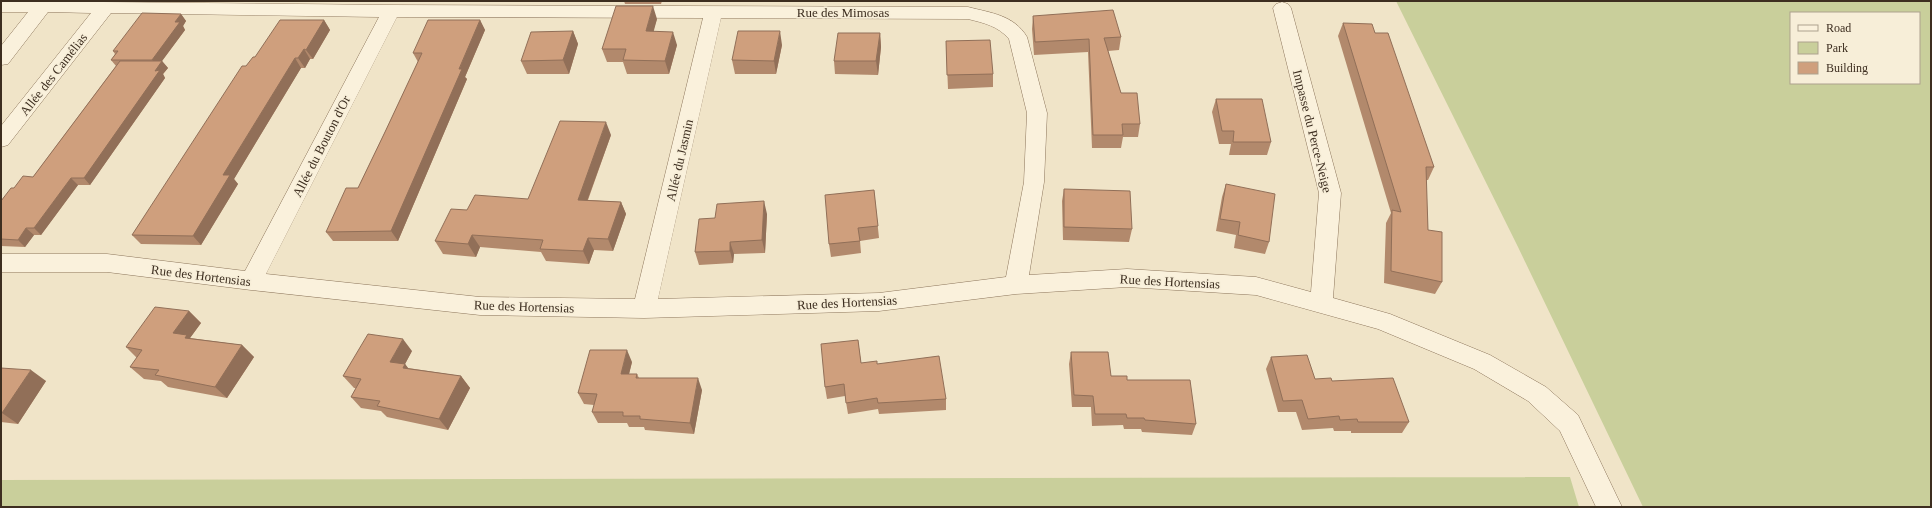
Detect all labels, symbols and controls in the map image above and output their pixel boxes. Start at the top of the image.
street label: Rue des Mimosas [797,5,889,20]
legend [1790,12,1920,84]
text: Road [1826,21,1851,35]
street label: Allée des Camélias [17,30,90,118]
text: Park [1826,41,1848,55]
text: Building [1826,61,1868,75]
street label: Impasse du Perce-Neige [1290,68,1335,194]
street label: Allée du Bouton d'Or [289,92,354,199]
street label: Allée du Jasmin [663,117,696,203]
street label: Rue des Hortensias [150,262,252,289]
street label: Rue des Hortensias [1119,271,1220,292]
street label: Rue des Hortensias [797,292,898,313]
street label: Rue des Hortensias [474,297,574,316]

